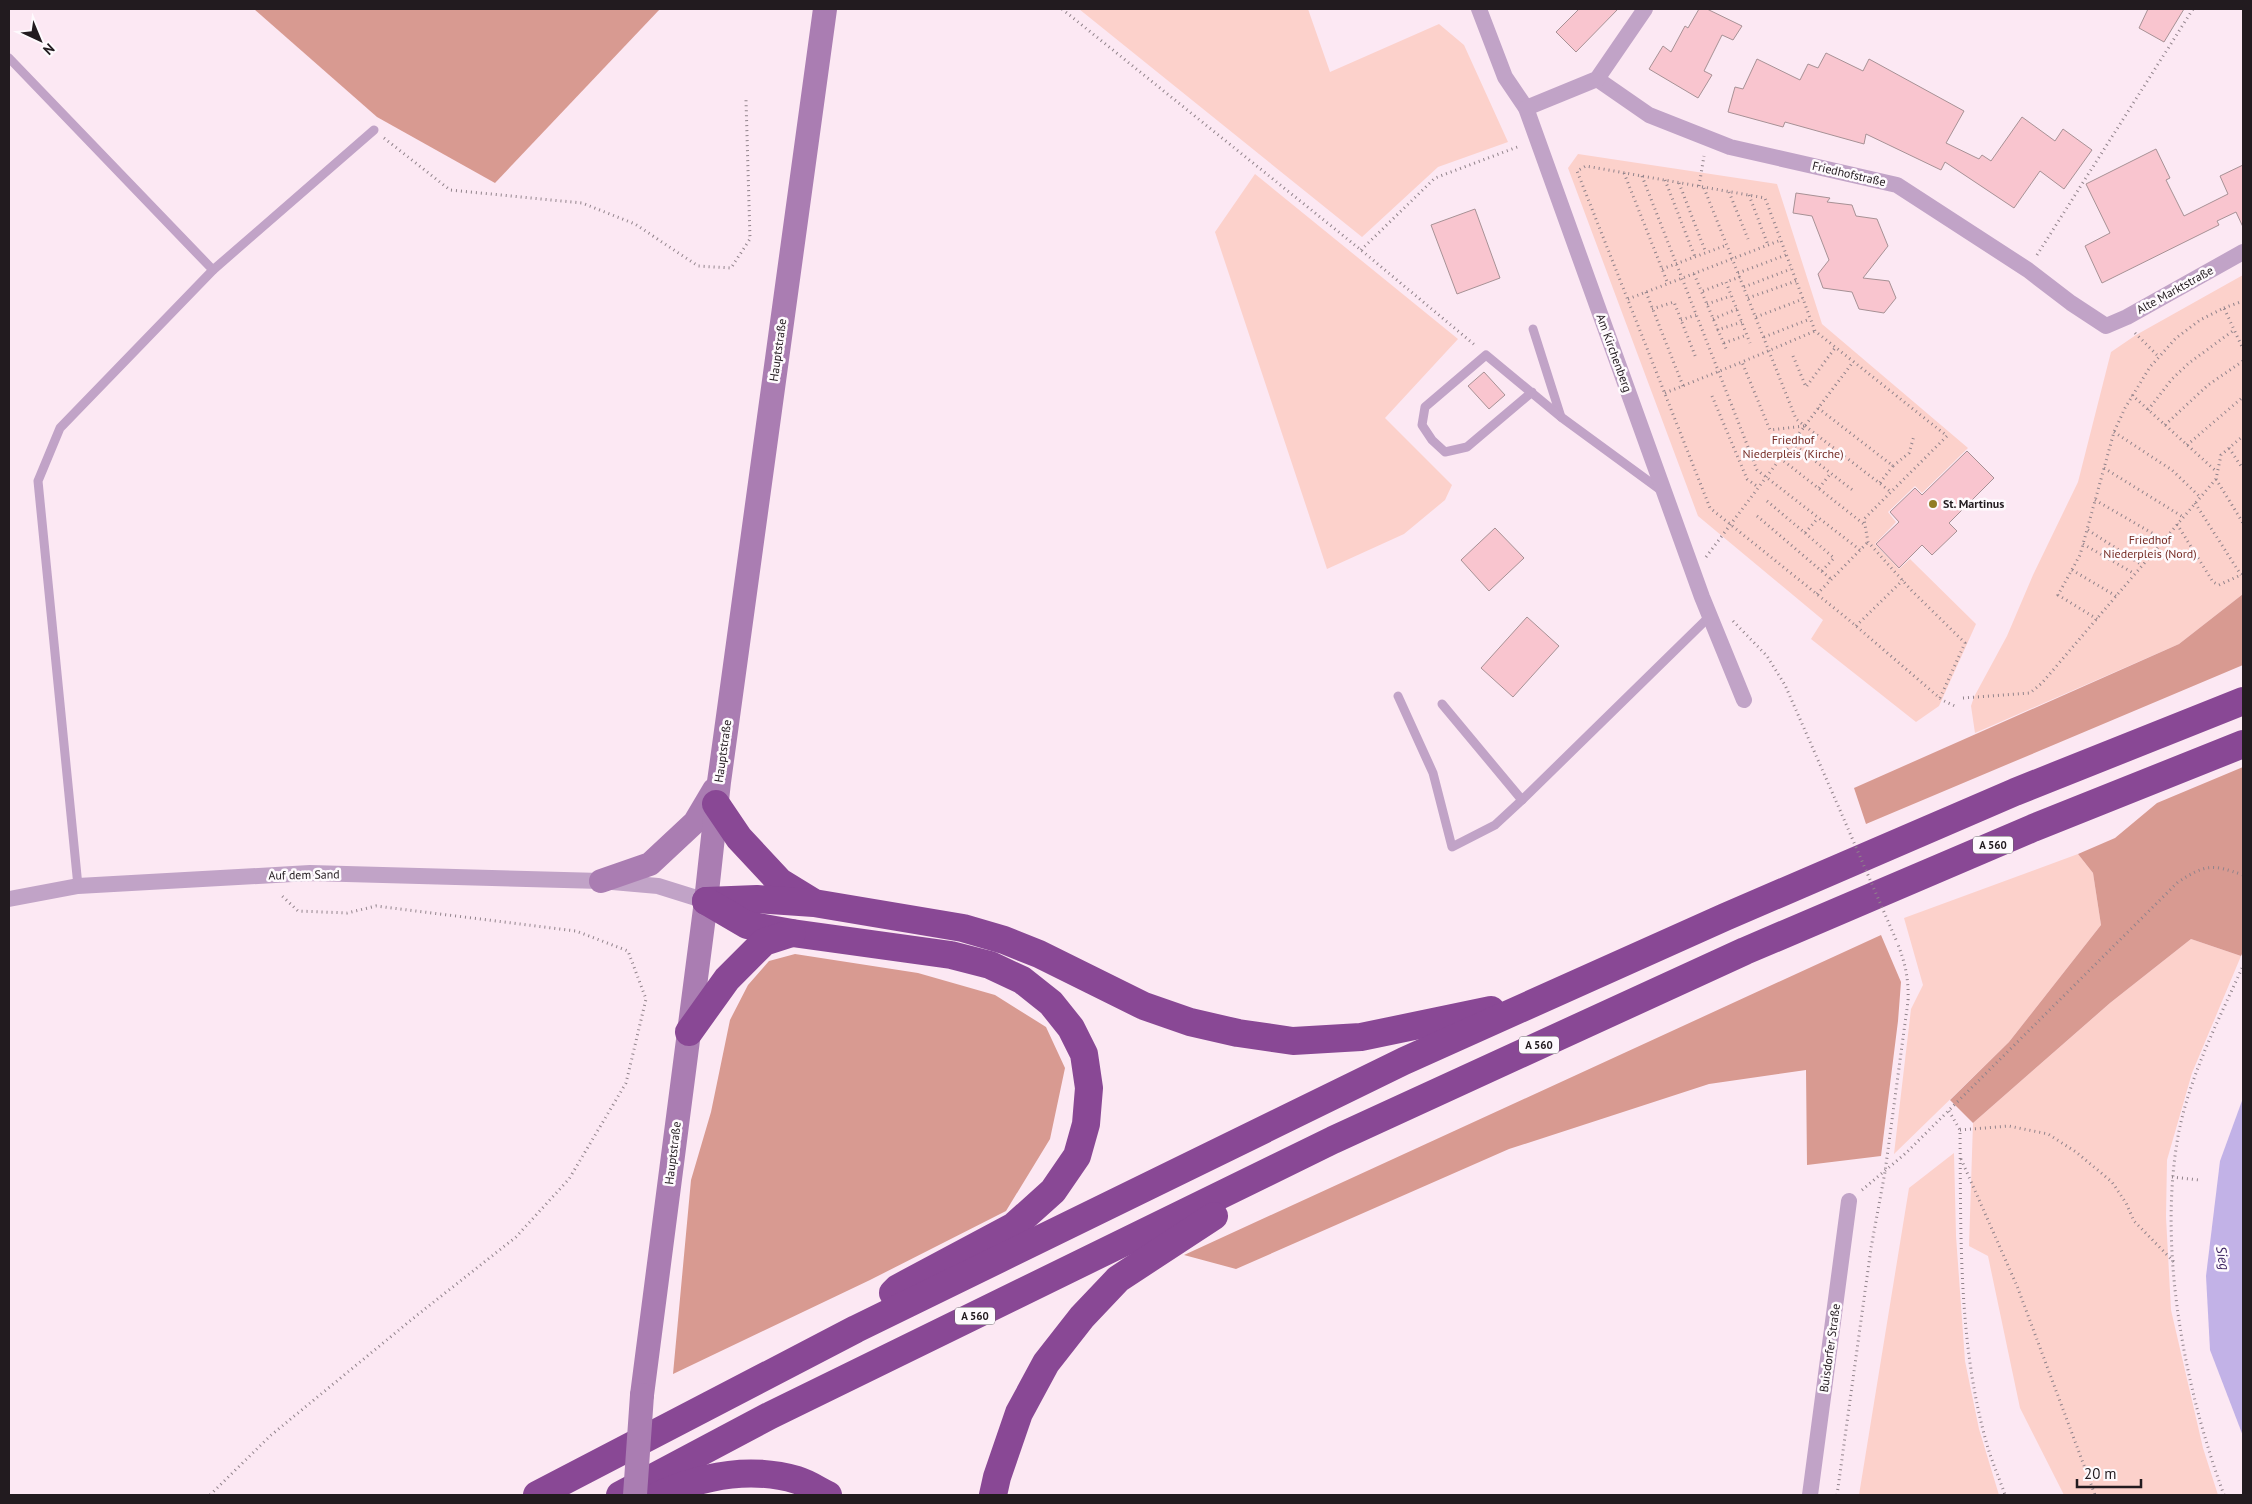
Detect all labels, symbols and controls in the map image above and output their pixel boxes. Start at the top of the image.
north arrow [15,15,65,65]
text: N [39,40,59,59]
street label: Friedhofstraße [1811,158,1887,189]
street label: Alte Marktstraße [2134,262,2216,317]
street label: Am Kirchenberg [1593,312,1636,394]
street label: Hauptstraße [766,317,789,382]
park label: Friedhof Niederpleis (Kirche) [1743,432,1844,461]
place label: St. Martinus [1943,496,2004,511]
marker: St. Martinus [1927,498,1939,510]
park label: Friedhof Niederpleis (Nord) [2103,532,2197,561]
street label: Hauptstraße [711,718,734,783]
road number: A 560 [1973,836,2013,854]
street label: Auf dem Sand [268,866,340,883]
road number: A 560 [1519,1036,1559,1054]
street label: Hauptstraße [661,1121,684,1185]
water label: Sieg [2212,1244,2234,1272]
street label: Buisdorfer Straße [1816,1303,1843,1393]
road number: A 560 [955,1308,995,1324]
scale bar [2077,1456,2141,1488]
text: 20 m [2084,1464,2117,1483]

